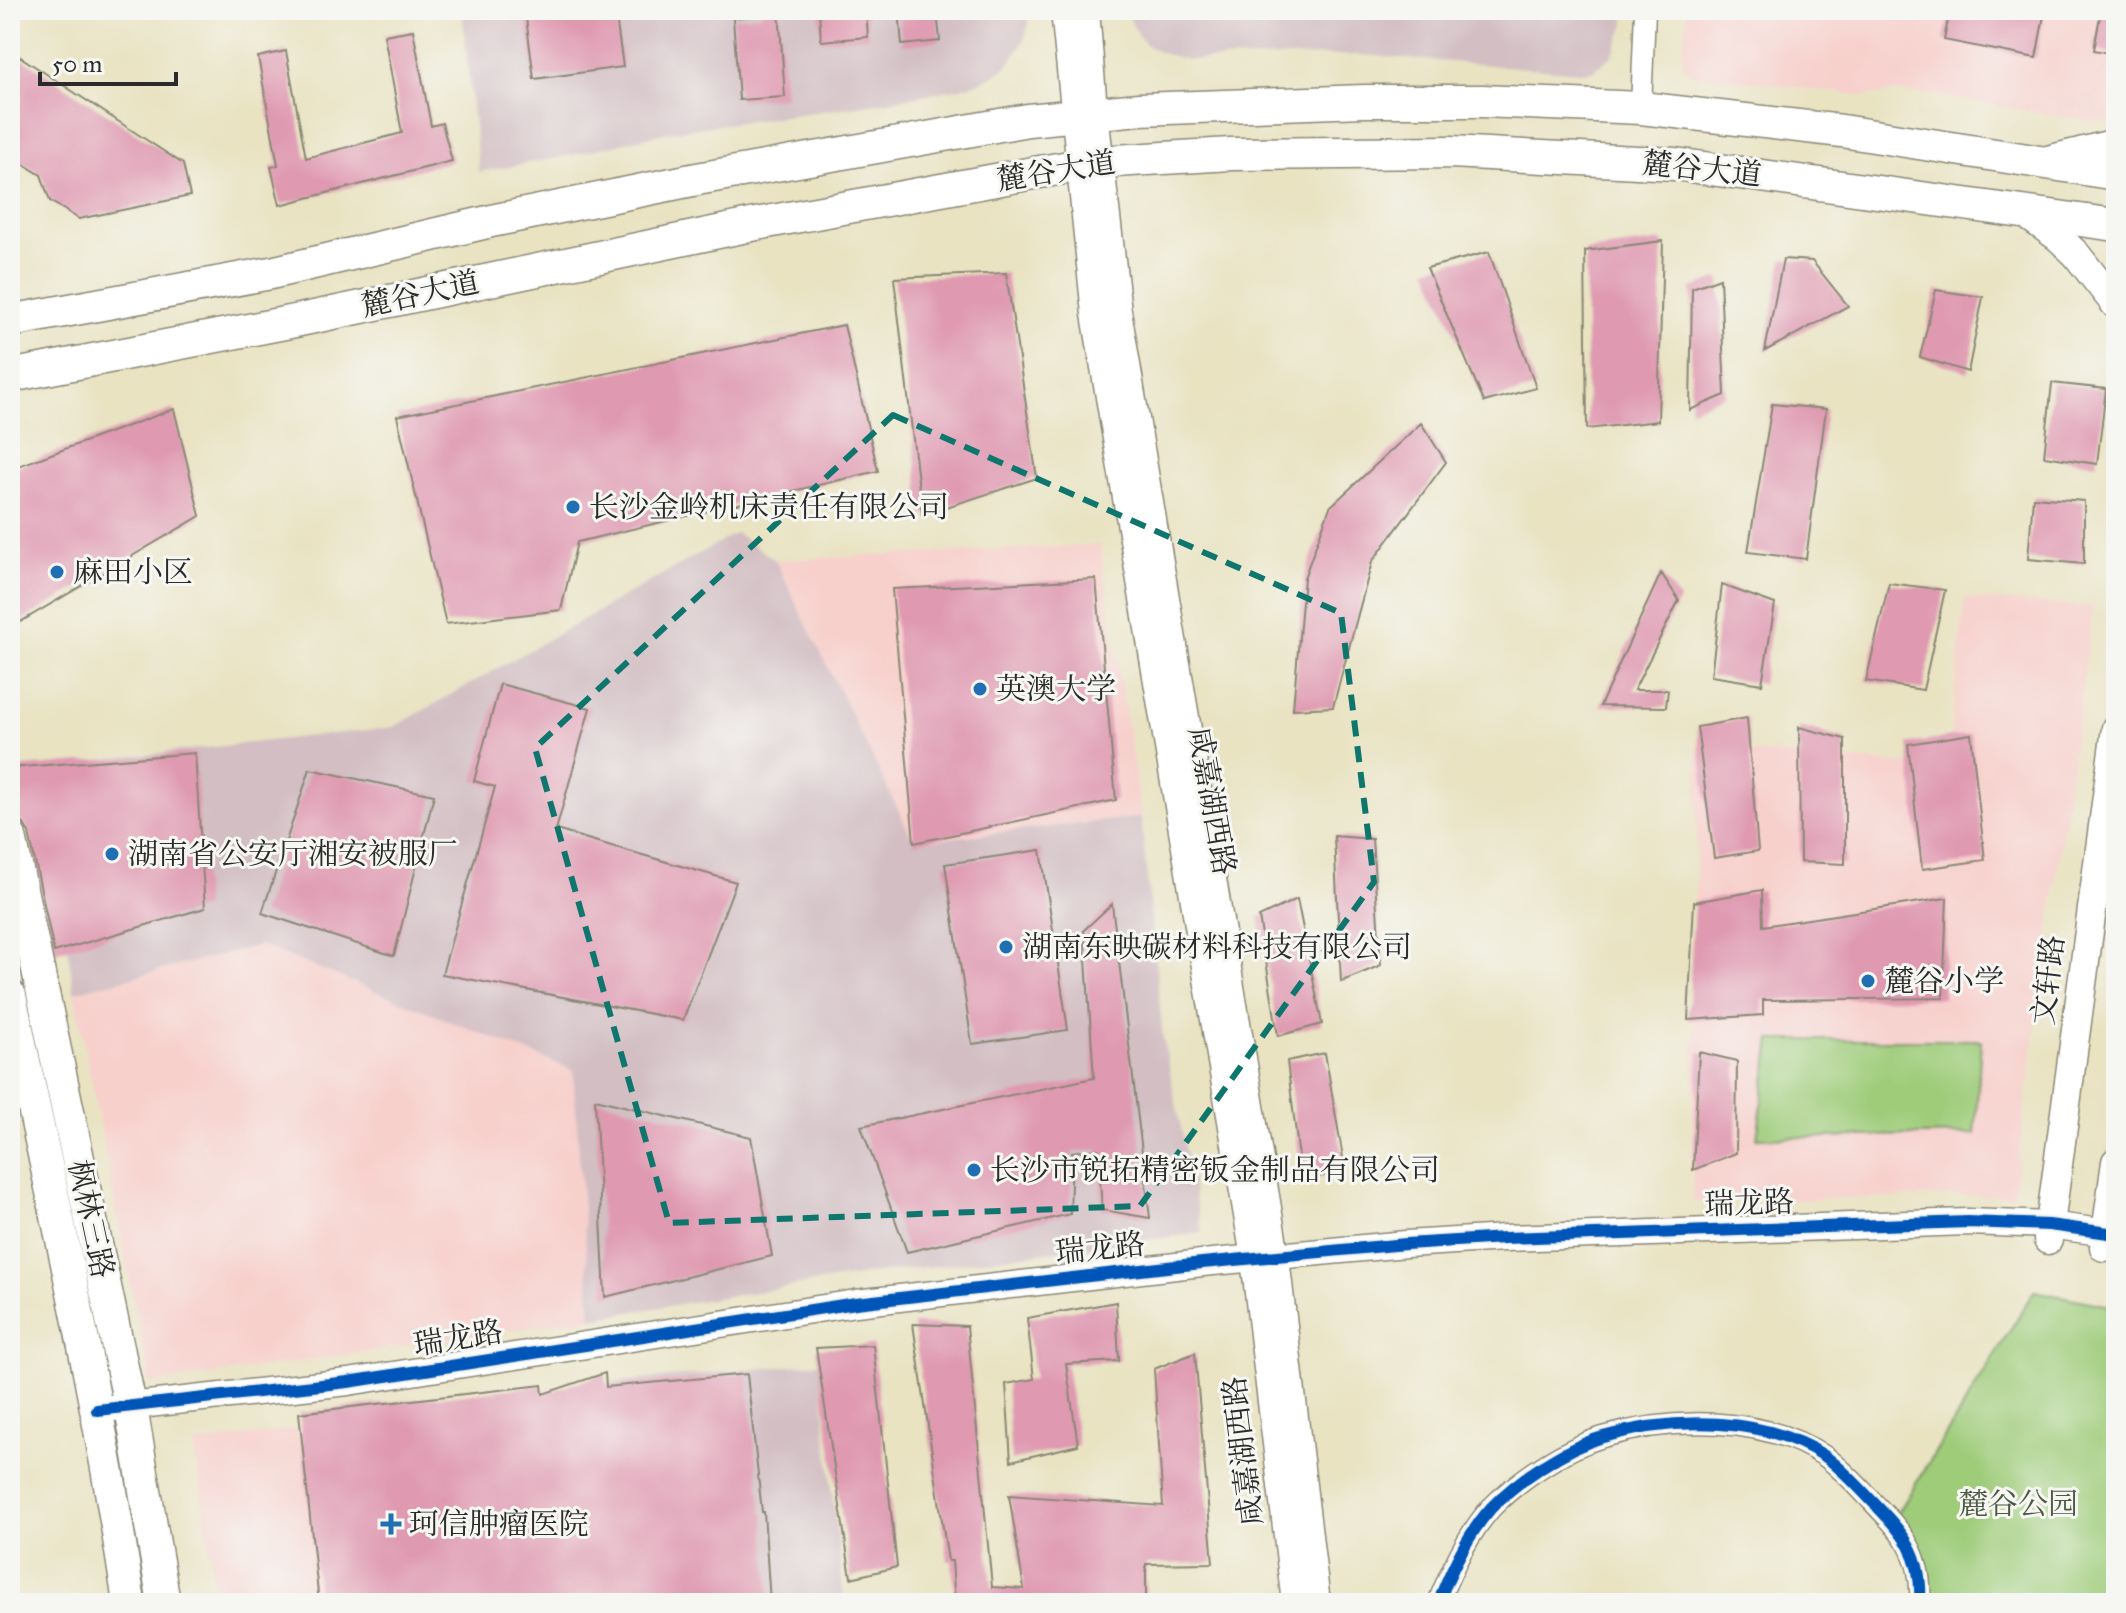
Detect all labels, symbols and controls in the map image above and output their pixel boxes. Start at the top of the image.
scale bar [40,36,176,86]
text: 50 m [52,49,102,79]
street label: 麓谷大道 [994,144,1118,198]
street label: 麓谷大道 [1640,145,1764,193]
street label: 麓谷大道 [358,264,482,324]
place label: 长沙金岭机床责任有限公司 [589,489,949,525]
marker: 长沙金岭机床责任有限公司 [564,498,582,516]
place label: 麻田小区 [73,554,193,590]
marker: 麻田小区 [48,563,66,581]
place label: 英澳大学 [996,671,1116,707]
marker: 英澳大学 [971,680,989,698]
street label: 咸嘉湖西路 [1181,724,1243,878]
place label: 湖南省公安厅湘安被服厂 [128,836,458,872]
marker: 湖南省公安厅湘安被服厂 [103,845,121,863]
place label: 湖南东映碳材料科技有限公司 [1022,929,1412,965]
street label: 文轩路 [2025,933,2071,1027]
marker: 湖南东映碳材料科技有限公司 [997,938,1015,956]
place label: 麓谷小学 [1884,963,2004,999]
marker: 麓谷小学 [1859,972,1877,990]
place label: 长沙市锐拓精密钣金制品有限公司 [990,1152,1440,1188]
street label: 枫林三路 [61,1157,121,1281]
marker: 长沙市锐拓精密钣金制品有限公司 [965,1161,983,1179]
street label: 瑞龙路 [1703,1183,1795,1223]
street label: 瑞龙路 [1053,1225,1147,1271]
street label: 瑞龙路 [411,1313,505,1363]
street label: 咸嘉湖西路 [1216,1374,1270,1528]
park label: 麓谷公园 [1958,1486,2078,1522]
place label: 珂信肿瘤医院 [409,1506,589,1542]
marker: 珂信肿瘤医院 [380,1513,402,1535]

